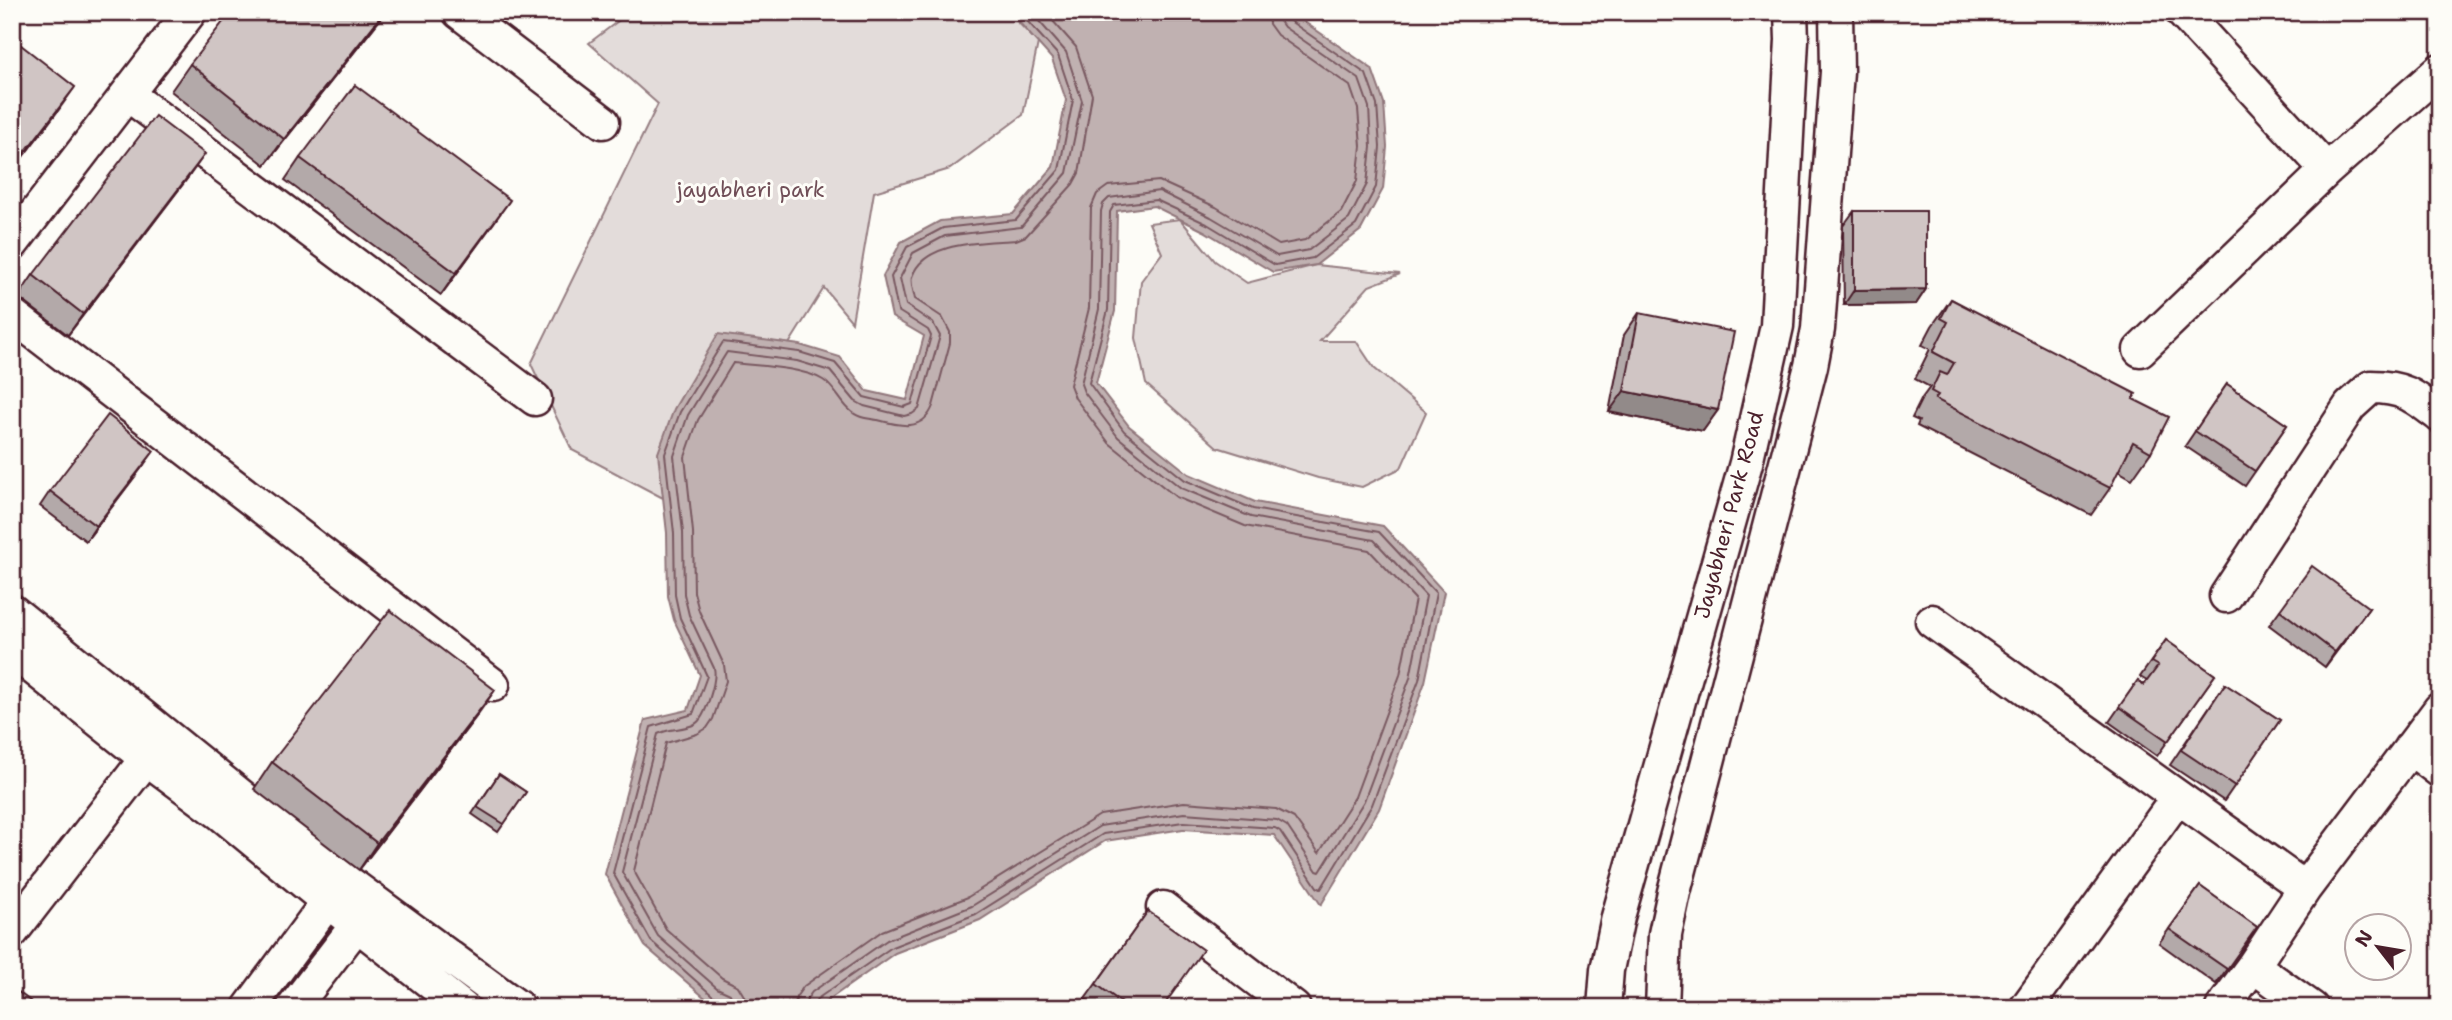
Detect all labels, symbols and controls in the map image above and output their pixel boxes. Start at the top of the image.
park label: jayabheri park [676,176,825,204]
street label: Jayabheri Park Road [1688,408,1770,622]
north arrow [2344,912,2414,982]
text: N [2349,926,2378,951]

